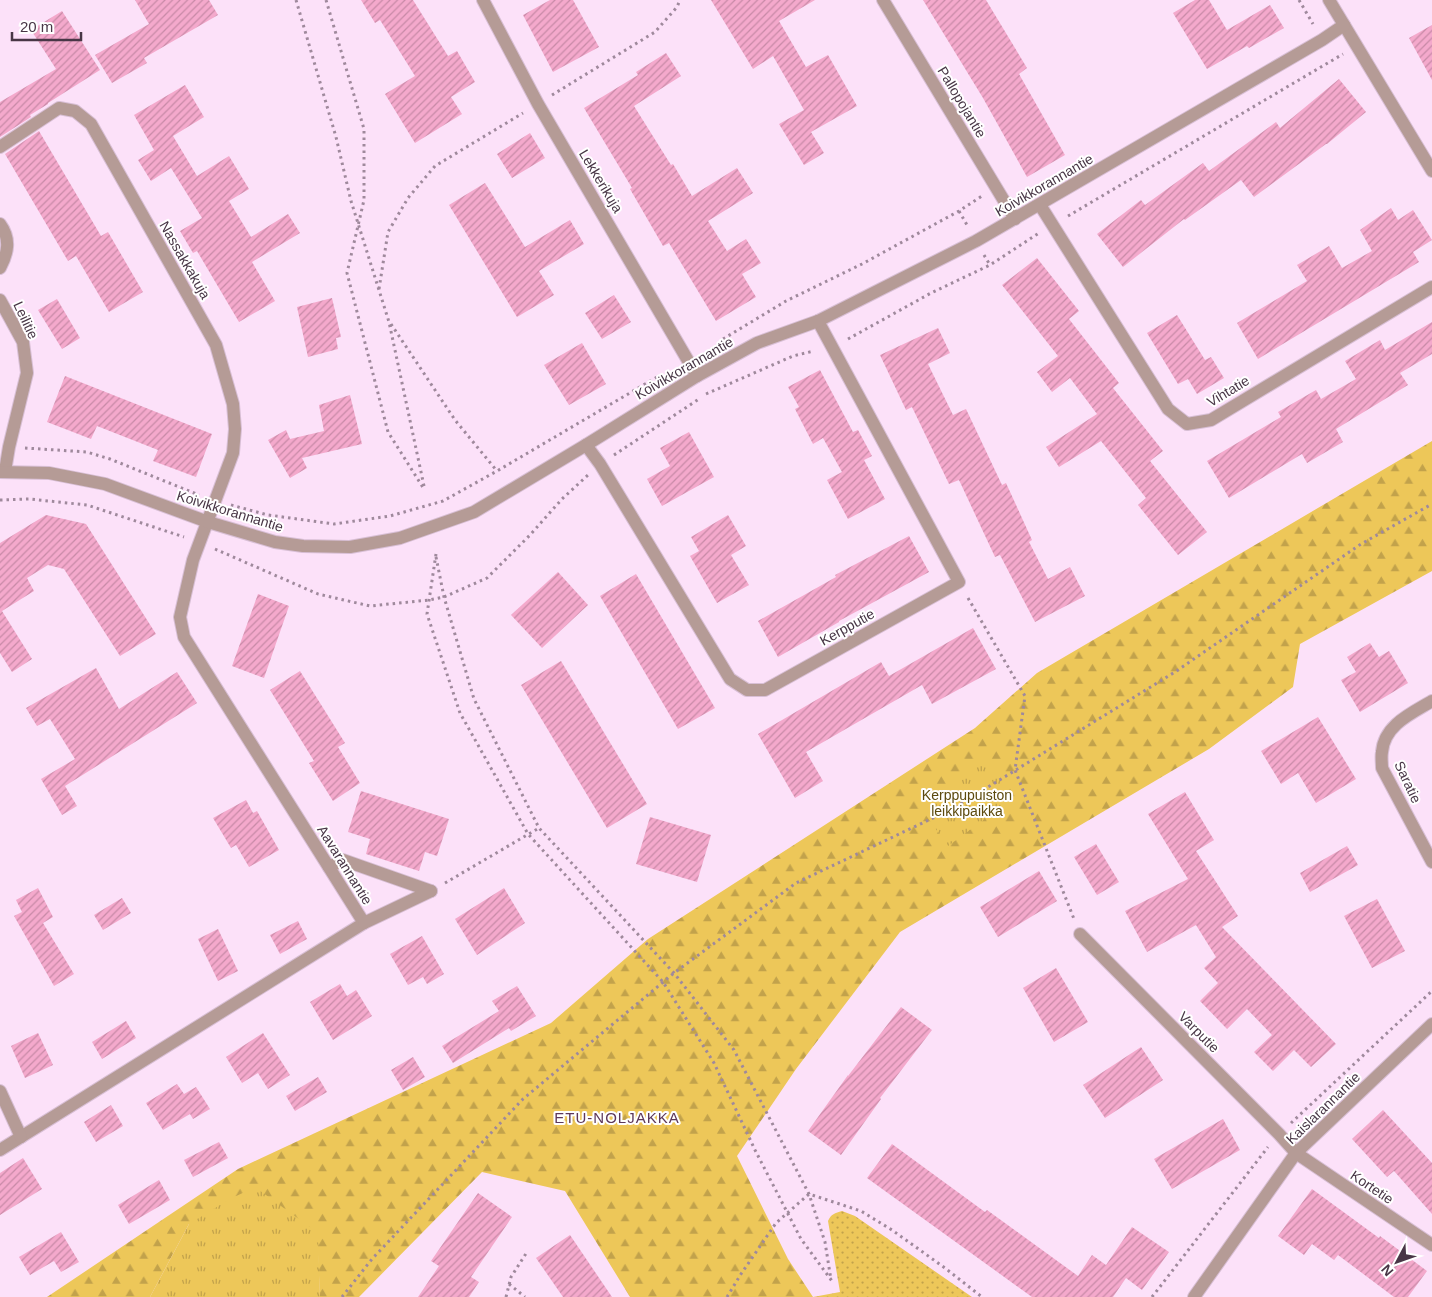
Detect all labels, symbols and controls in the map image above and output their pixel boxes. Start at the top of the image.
scale bar [12,10,81,42]
text: 20 m [20,18,53,35]
street label: Pallopojantie [934,64,990,141]
street label: Lekkerikuja [576,147,626,216]
street label: Koivikkorannantie [992,150,1096,220]
street label: Nassakkakuja [156,218,214,302]
street label: Leilitie [10,299,42,342]
street label: Koivikkorannantie [632,333,736,403]
street label: Vihtatie [1204,372,1252,410]
street label: Koivikkorannantie [175,487,285,535]
street label: Kerpputie [817,605,877,649]
street label: Saratie [1391,759,1425,806]
park label: Kerppupuiston leikkipaikka [922,787,1012,819]
street label: Aavarannantie [314,822,376,908]
street label: Varputie [1175,1008,1223,1056]
street label: Kaislarannantie [1283,1069,1363,1147]
district label: ETU-NOLJAKKA [554,1109,680,1126]
street label: Kortetie [1348,1167,1397,1207]
north arrow [1372,1237,1422,1287]
text: N [1378,1261,1397,1280]

